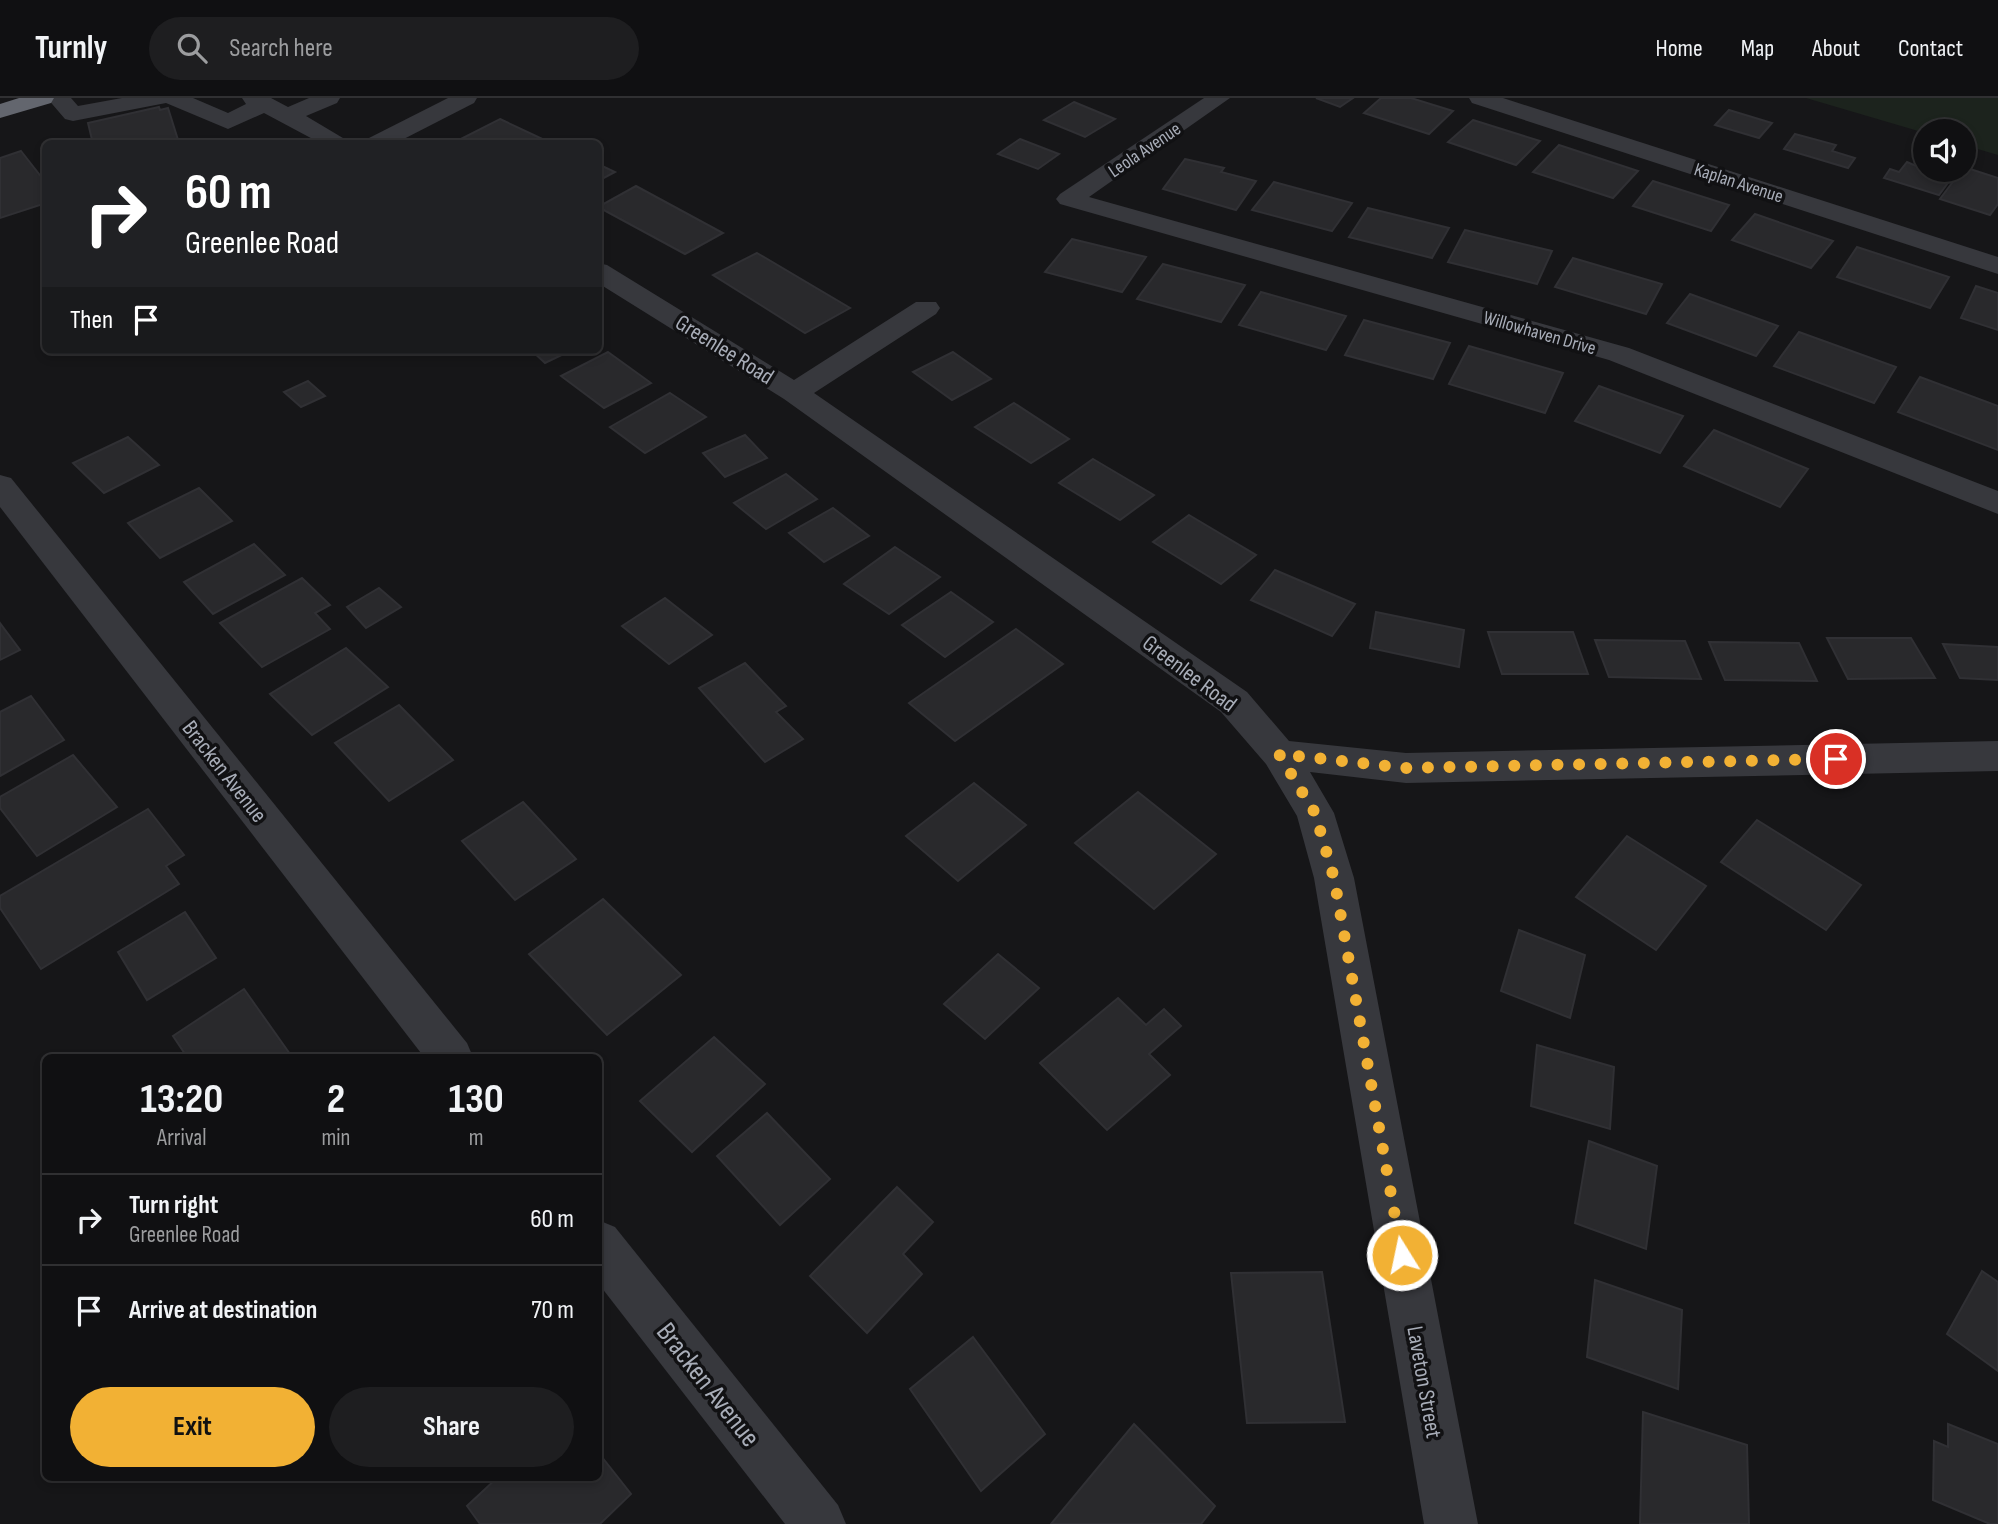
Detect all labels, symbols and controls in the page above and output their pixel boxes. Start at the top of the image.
search box [149,17,639,80]
text: Turnly [35,28,107,68]
icon: search [173,29,211,67]
text: Search here [229,33,333,64]
text: Home [1655,34,1703,63]
text: Map [1741,34,1774,63]
text: About [1812,34,1860,63]
text: Contact [1898,34,1963,63]
street label: Leola Avenue [1104,118,1186,183]
map controls [1913,119,1976,182]
button: sound [1913,119,1976,182]
street label: Kaplan Avenue [1691,158,1786,209]
text: 60 m [185,164,272,223]
icon: right [70,168,161,259]
text: Greenlee Road [185,224,339,263]
icon: arrive [127,301,165,339]
text: Then [70,305,113,336]
street label: Willowhaven Drive [1481,306,1598,360]
street label: Greenlee Road [670,309,779,391]
street label: Greenlee Road [1137,629,1242,718]
street label: Bracken Avenue [176,715,273,828]
pin [1806,729,1866,789]
icon: arrive [1817,740,1855,778]
text: 13:20 [140,1074,223,1125]
text: 2 [327,1074,345,1125]
text: 130 [449,1074,504,1125]
text: Arrival [157,1124,206,1152]
text: min [321,1124,350,1152]
text: m [469,1124,484,1152]
text: Turn right [129,1190,218,1221]
icon: right [70,1201,108,1239]
text: 60 m [530,1204,574,1235]
position arrow [1365,1218,1439,1292]
text: Greenlee Road [129,1221,240,1249]
icon: arrive [70,1292,108,1330]
text: Arrive at destination [129,1295,317,1326]
text: 70 m [531,1295,574,1326]
street label: Bracken Avenue [649,1316,767,1454]
street label: Laveton Street [1400,1324,1448,1441]
button: Exit [70,1387,315,1467]
button: Share [329,1387,574,1467]

